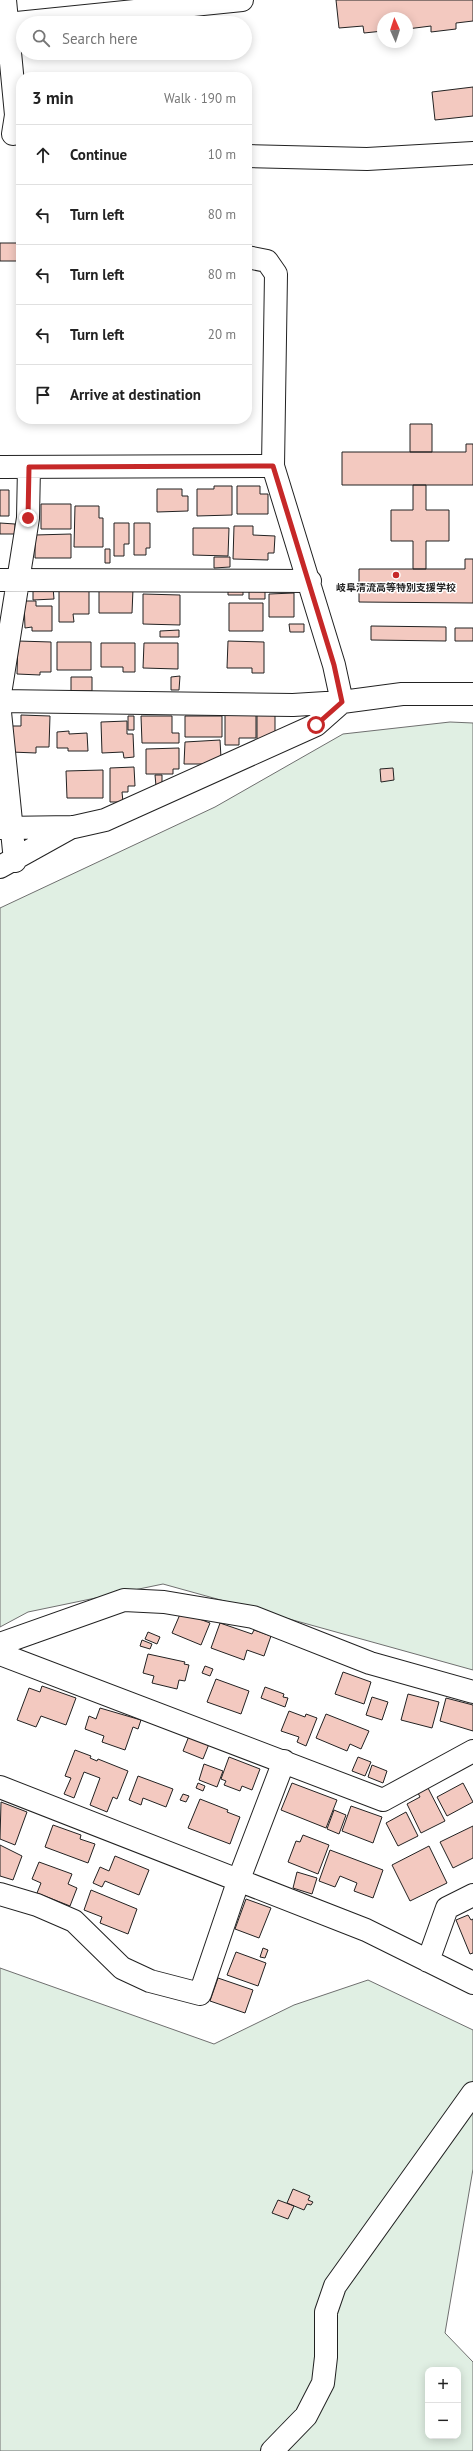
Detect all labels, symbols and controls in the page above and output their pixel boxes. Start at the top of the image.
north arrow [377,12,413,48]
search box [16,16,252,60]
icon: search [30,27,52,49]
text: Search here [62,29,138,48]
text: 3 min [32,87,73,109]
text: Walk · 190 m [164,90,236,107]
icon: ahead [32,144,54,166]
text: Continue [70,145,127,164]
text: 10 m [208,146,236,163]
icon: left [32,204,54,226]
text: Turn left [70,205,124,224]
text: 80 m [208,206,236,223]
icon: left [32,264,54,286]
text: Turn left [70,265,124,284]
text: 80 m [208,266,236,283]
icon: left [32,324,54,346]
text: Turn left [70,325,124,344]
text: 20 m [208,326,236,343]
icon: arrive [32,384,54,406]
text: Arrive at destination [70,385,201,404]
route end [19,509,37,527]
marker: 岐阜清流高等特別支援学校 [391,570,401,580]
place label: 岐阜清流高等特別支援学校 [336,581,456,594]
route start [307,716,325,734]
map controls [425,2367,461,2439]
button: + [425,2367,461,2403]
button: − [425,2403,461,2439]

